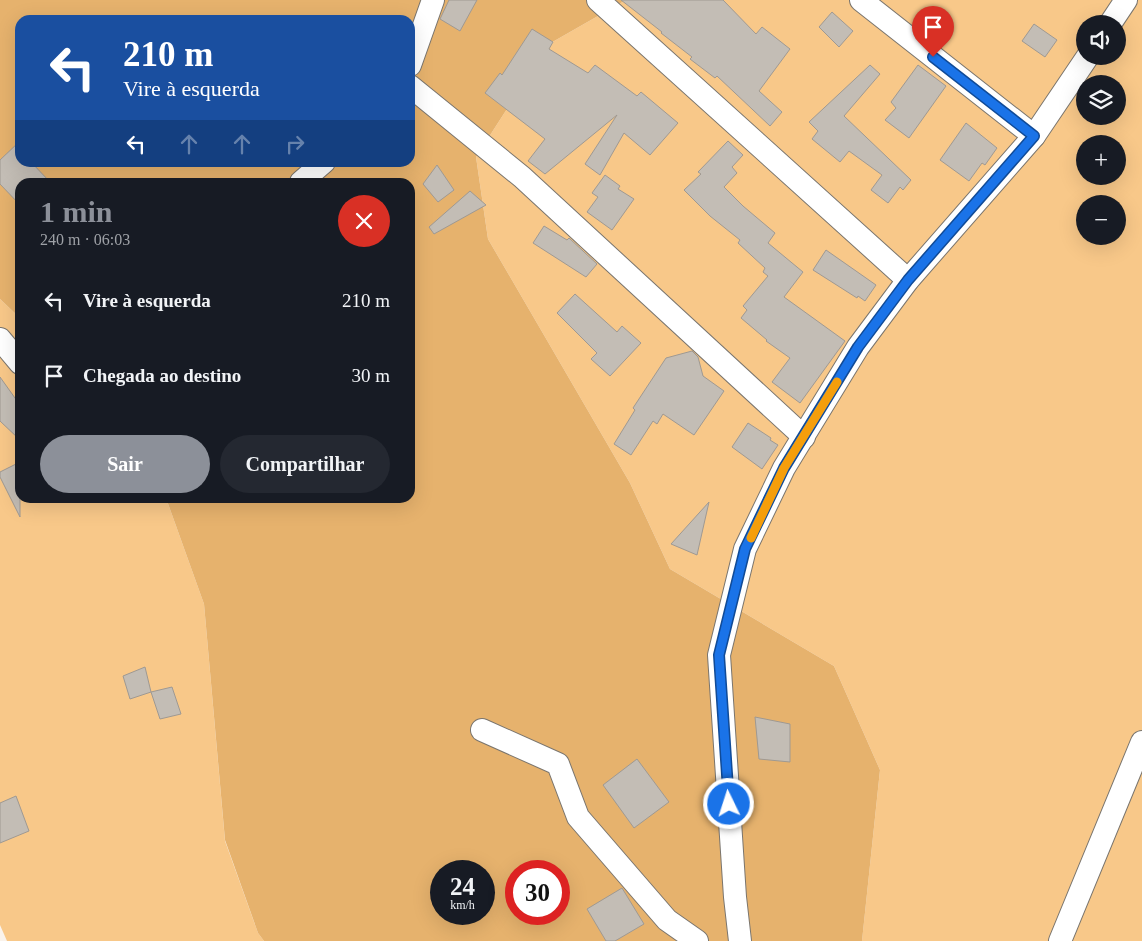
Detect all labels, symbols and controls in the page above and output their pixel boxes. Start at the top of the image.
pin [912,6,954,57]
icon: arrive [919,13,947,41]
map controls [1076,15,1126,245]
button: sound [1076,15,1126,65]
icon: left [40,35,105,100]
text: 210 m [123,35,213,74]
button: layers [1076,75,1126,125]
text: Vire à esquerda [123,76,260,101]
icon: left [122,130,150,158]
icon: ahead [175,130,203,158]
icon: ahead [228,130,256,158]
icon: right [281,130,309,158]
button: + [1076,135,1126,185]
text: 1 min [40,195,113,228]
button: close [338,195,390,247]
button: − [1076,195,1126,245]
text: 240 m · 06:03 [40,231,130,248]
icon: left [40,287,68,315]
text: Vire à esquerda [83,290,211,311]
text: 210 m [342,290,390,311]
icon: arrive [40,362,68,390]
text: Chegada ao destino [83,365,241,386]
text: 30 m [351,365,390,386]
button: Sair [40,435,210,493]
button: Compartilhar [220,435,390,493]
position arrow [702,777,754,829]
speed limit sign: 30 [505,860,570,925]
text: 24 [450,873,475,900]
text: km/h [450,898,475,912]

